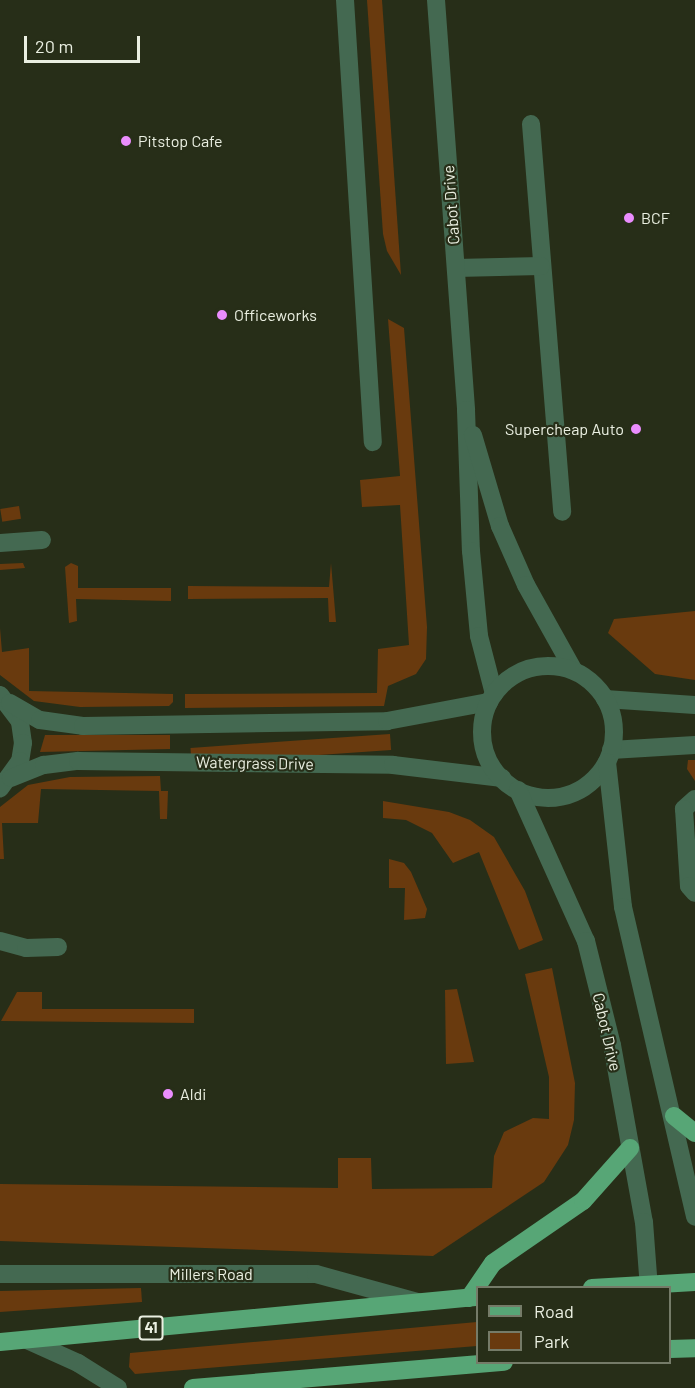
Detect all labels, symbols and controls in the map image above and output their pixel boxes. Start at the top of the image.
scale bar [27,24,142,62]
text: 20 m [35,35,73,57]
place label: Pitstop Cafe [138,131,223,151]
marker: Pitstop Cafe [119,134,133,148]
street label: Cabot Drive [439,165,463,245]
place label: BCF [641,208,670,228]
marker: BCF [622,211,636,225]
place label: Officeworks [234,305,317,325]
marker: Officeworks [215,308,229,322]
place label: Supercheap Auto [505,419,624,439]
marker: Supercheap Auto [629,422,643,436]
street label: Watergrass Drive [196,752,314,774]
street label: Cabot Drive [589,991,625,1073]
place label: Aldi [180,1084,206,1104]
marker: Aldi [161,1087,175,1101]
street label: Millers Road [169,1264,253,1284]
legend [476,1286,671,1364]
text: Road [534,1300,574,1322]
road number: 41 [138,1316,164,1340]
text: Park [534,1330,569,1352]

